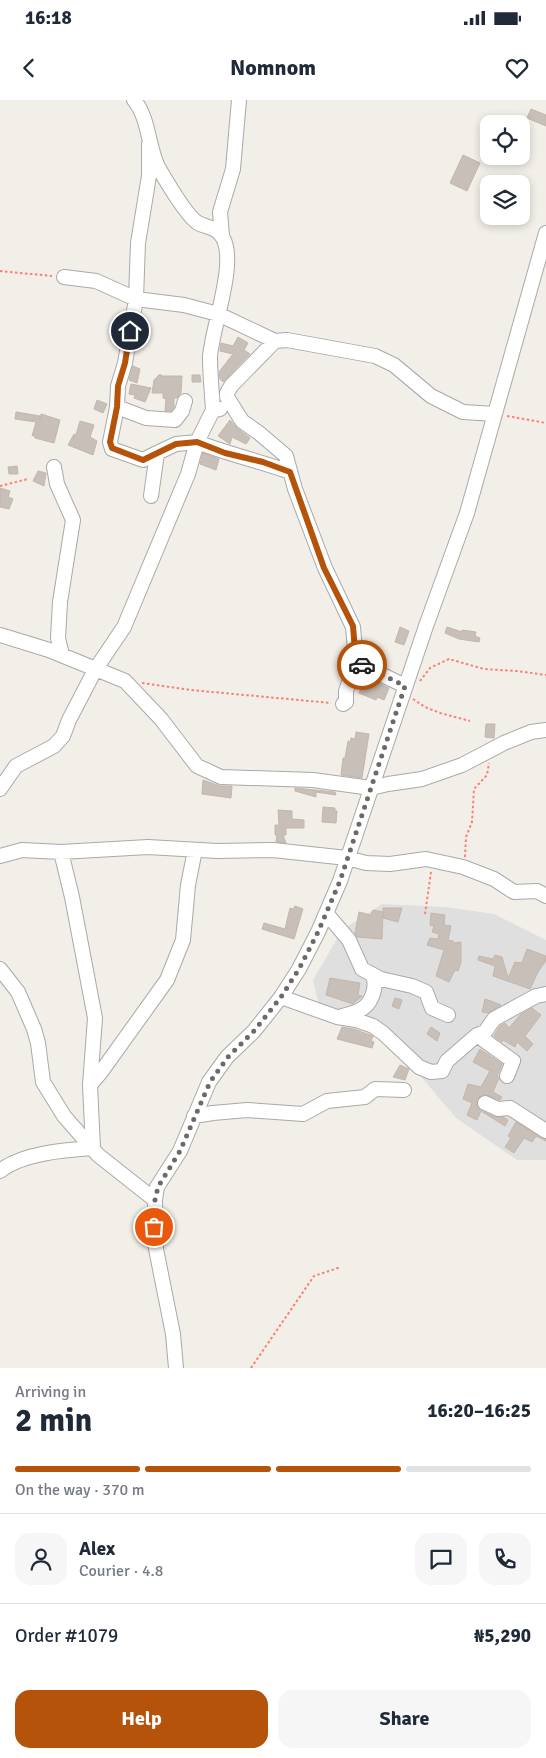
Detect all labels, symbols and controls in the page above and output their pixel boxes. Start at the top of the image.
text: 16:18 [25,6,72,30]
icon: back [15,54,43,82]
text: Nomnom [230,54,316,81]
icon: heart [503,54,531,82]
map controls [480,115,530,225]
button: locate [480,115,530,165]
button: layers [480,175,530,225]
pin [109,310,151,352]
icon: home [116,317,144,345]
courier [337,640,387,690]
icon: car [348,651,376,679]
pin [133,1206,175,1248]
icon: bag [140,1213,168,1241]
text: Arriving in [15,1382,86,1402]
text: 16:20–16:25 [427,1399,531,1423]
text: 2 min [15,1401,92,1440]
text: On the way · 370 m [15,1480,145,1500]
button: person [15,1533,67,1585]
button: chat [415,1533,467,1585]
button: phone [479,1533,531,1585]
text: Alex [79,1537,115,1561]
text: Courier · 4.8 [79,1561,163,1581]
text: Order #1079 [15,1624,118,1648]
text: ₦5,290 [474,1624,531,1648]
button: Help [15,1690,268,1748]
button: Share [278,1690,531,1748]

